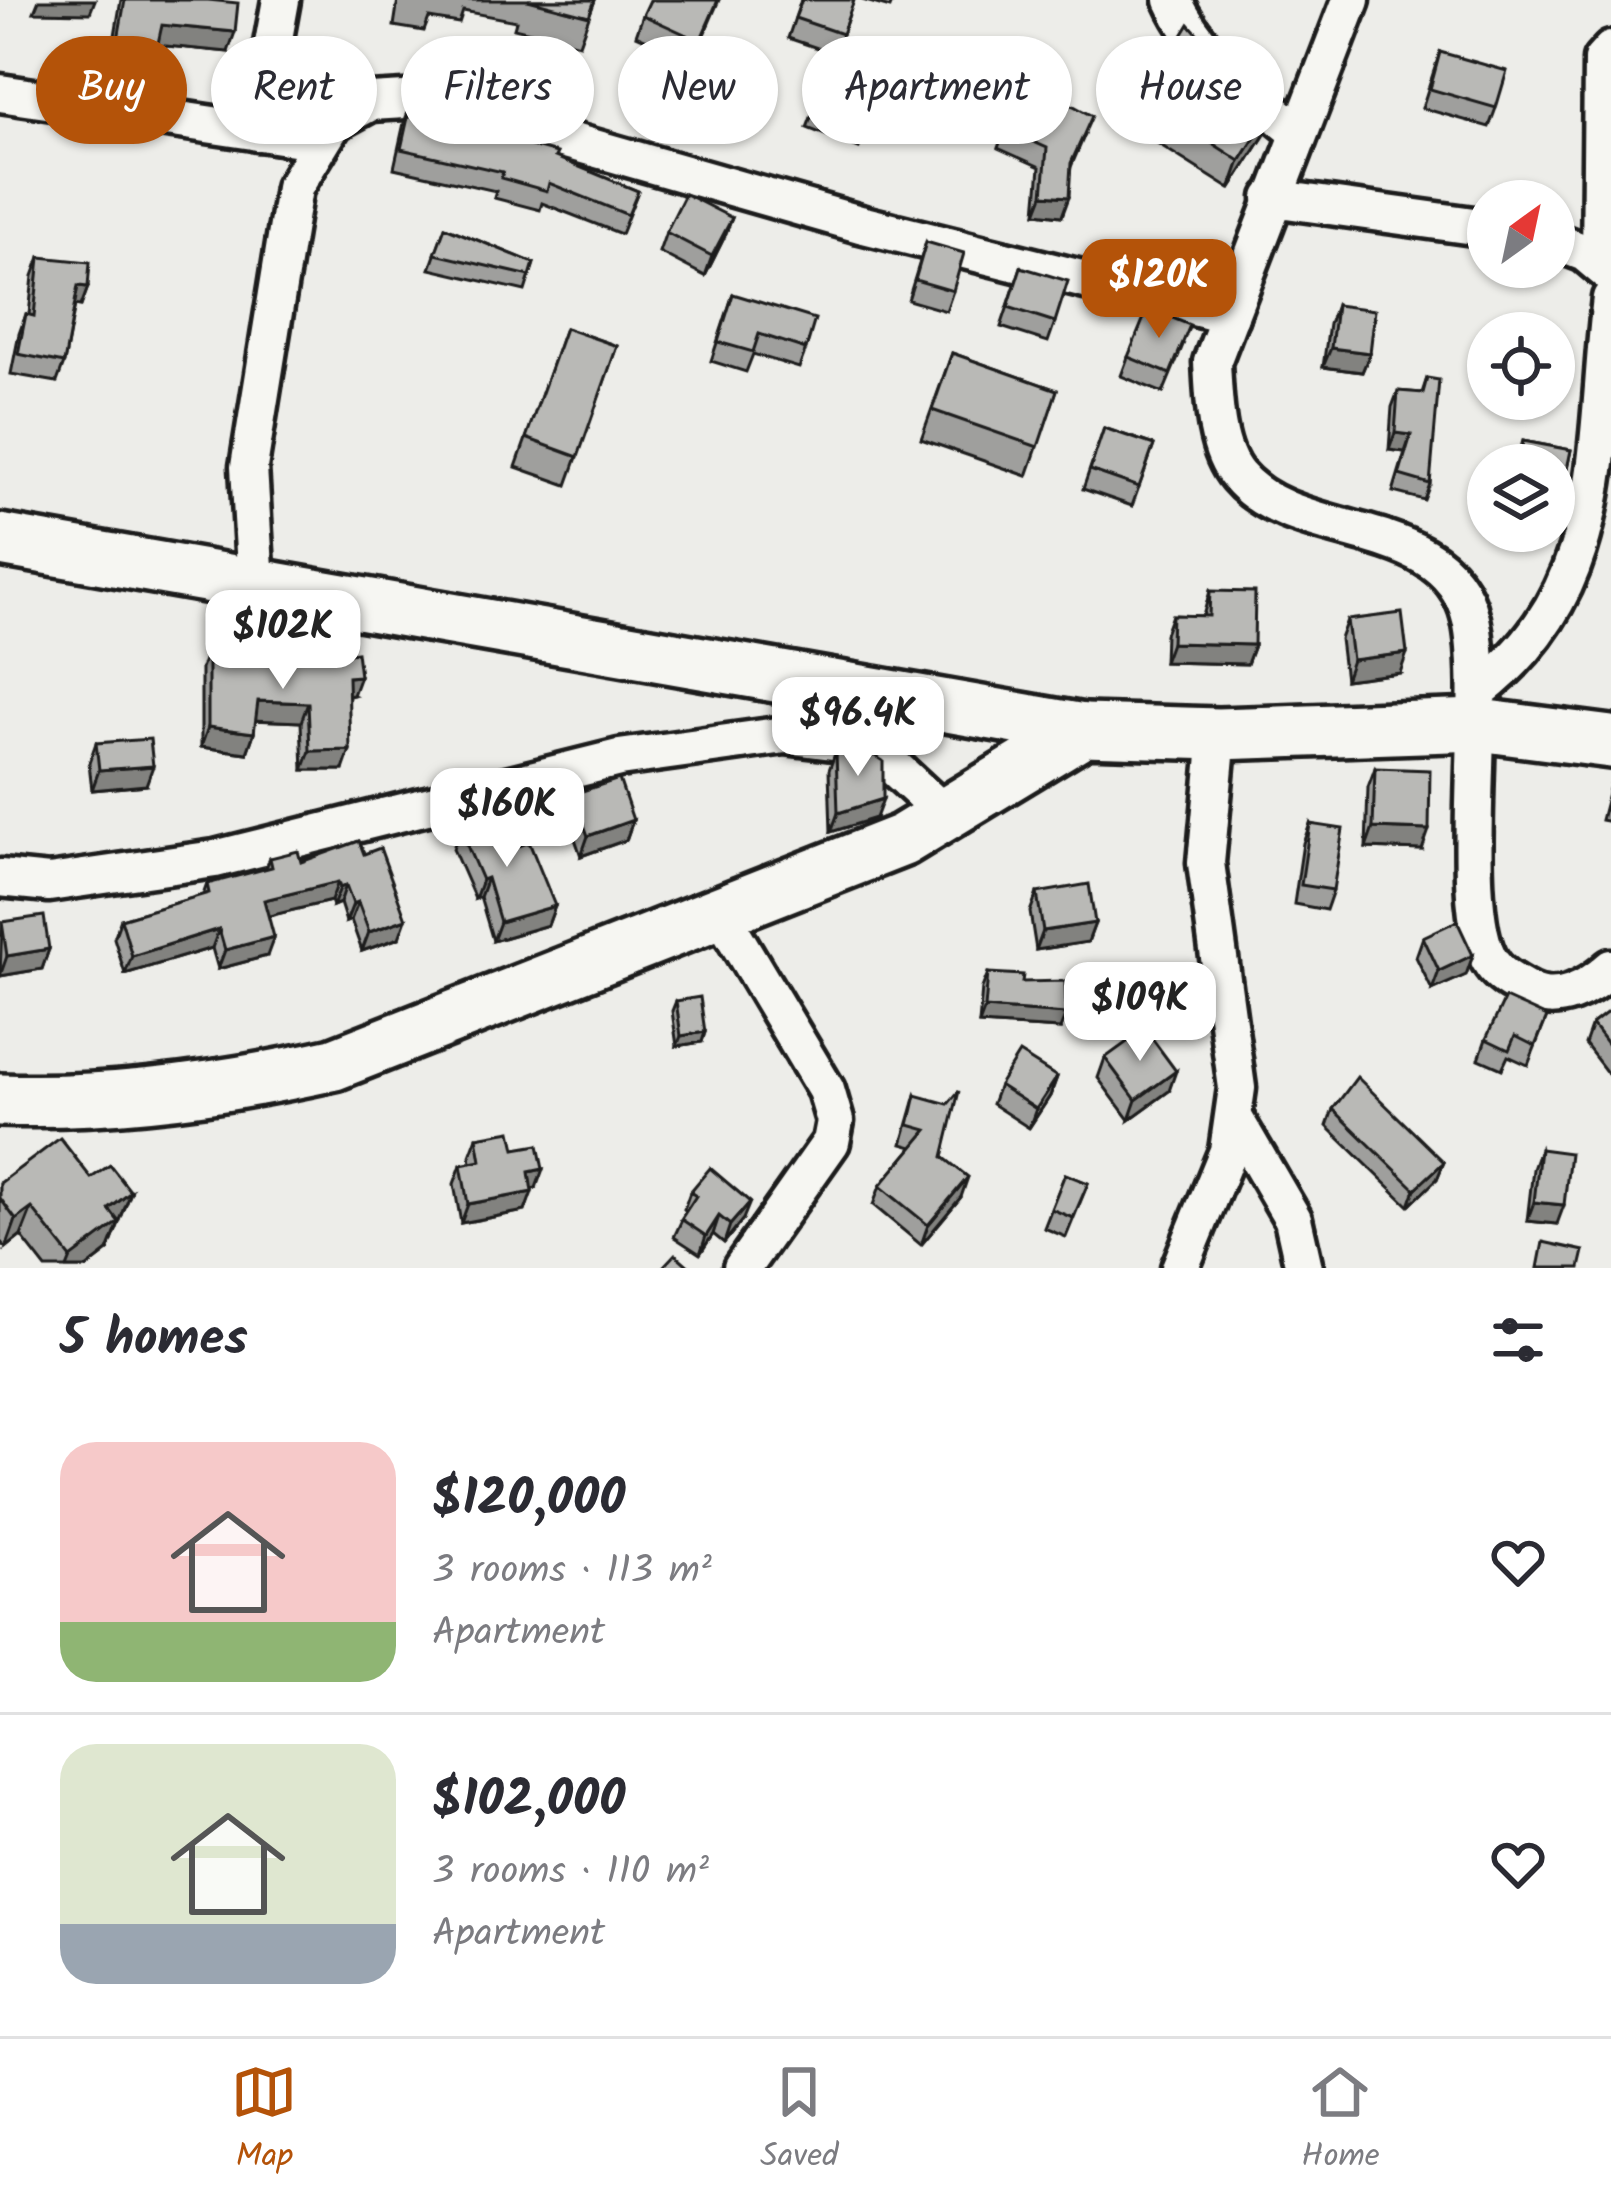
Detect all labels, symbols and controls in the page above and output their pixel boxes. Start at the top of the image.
chip: Buy [36,36,187,144]
chip: Rent [211,36,377,144]
chip: Filters [401,36,594,144]
chip: New [618,36,778,144]
chip: Apartment [802,36,1072,144]
chip: House [1096,36,1284,144]
north arrow [1467,180,1575,288]
map controls [1467,180,1575,552]
pin: $120K [1075,239,1243,341]
text: $120K [1108,247,1210,309]
button: locate [1467,312,1575,420]
button: layers [1467,444,1575,552]
pin: $102K [199,590,367,692]
text: $102K [232,598,334,660]
pin: $96.4K [760,677,956,779]
text: $96.4K [799,685,917,747]
pin: $160K [423,768,591,870]
text: $160K [457,776,557,838]
pin: $109K [1056,962,1224,1064]
text: $109K [1091,970,1189,1032]
text: 5 homes [60,1300,248,1381]
icon: filters [1485,1307,1551,1373]
text: $120,000 [432,1460,625,1541]
icon: home [156,1490,300,1634]
icon: heart [1485,1529,1551,1595]
text: 3 rooms · 113 m² [432,1541,712,1603]
text: Apartment [432,1603,605,1665]
text: $102,000 [432,1761,625,1842]
icon: home [156,1792,300,1936]
icon: heart [1485,1831,1551,1897]
text: 3 rooms · 110 m² [432,1842,709,1904]
text: Apartment [432,1904,605,1966]
tab: Map [231,2059,297,2184]
tab: Saved [760,2059,839,2184]
tab: Home [1301,2059,1380,2184]

